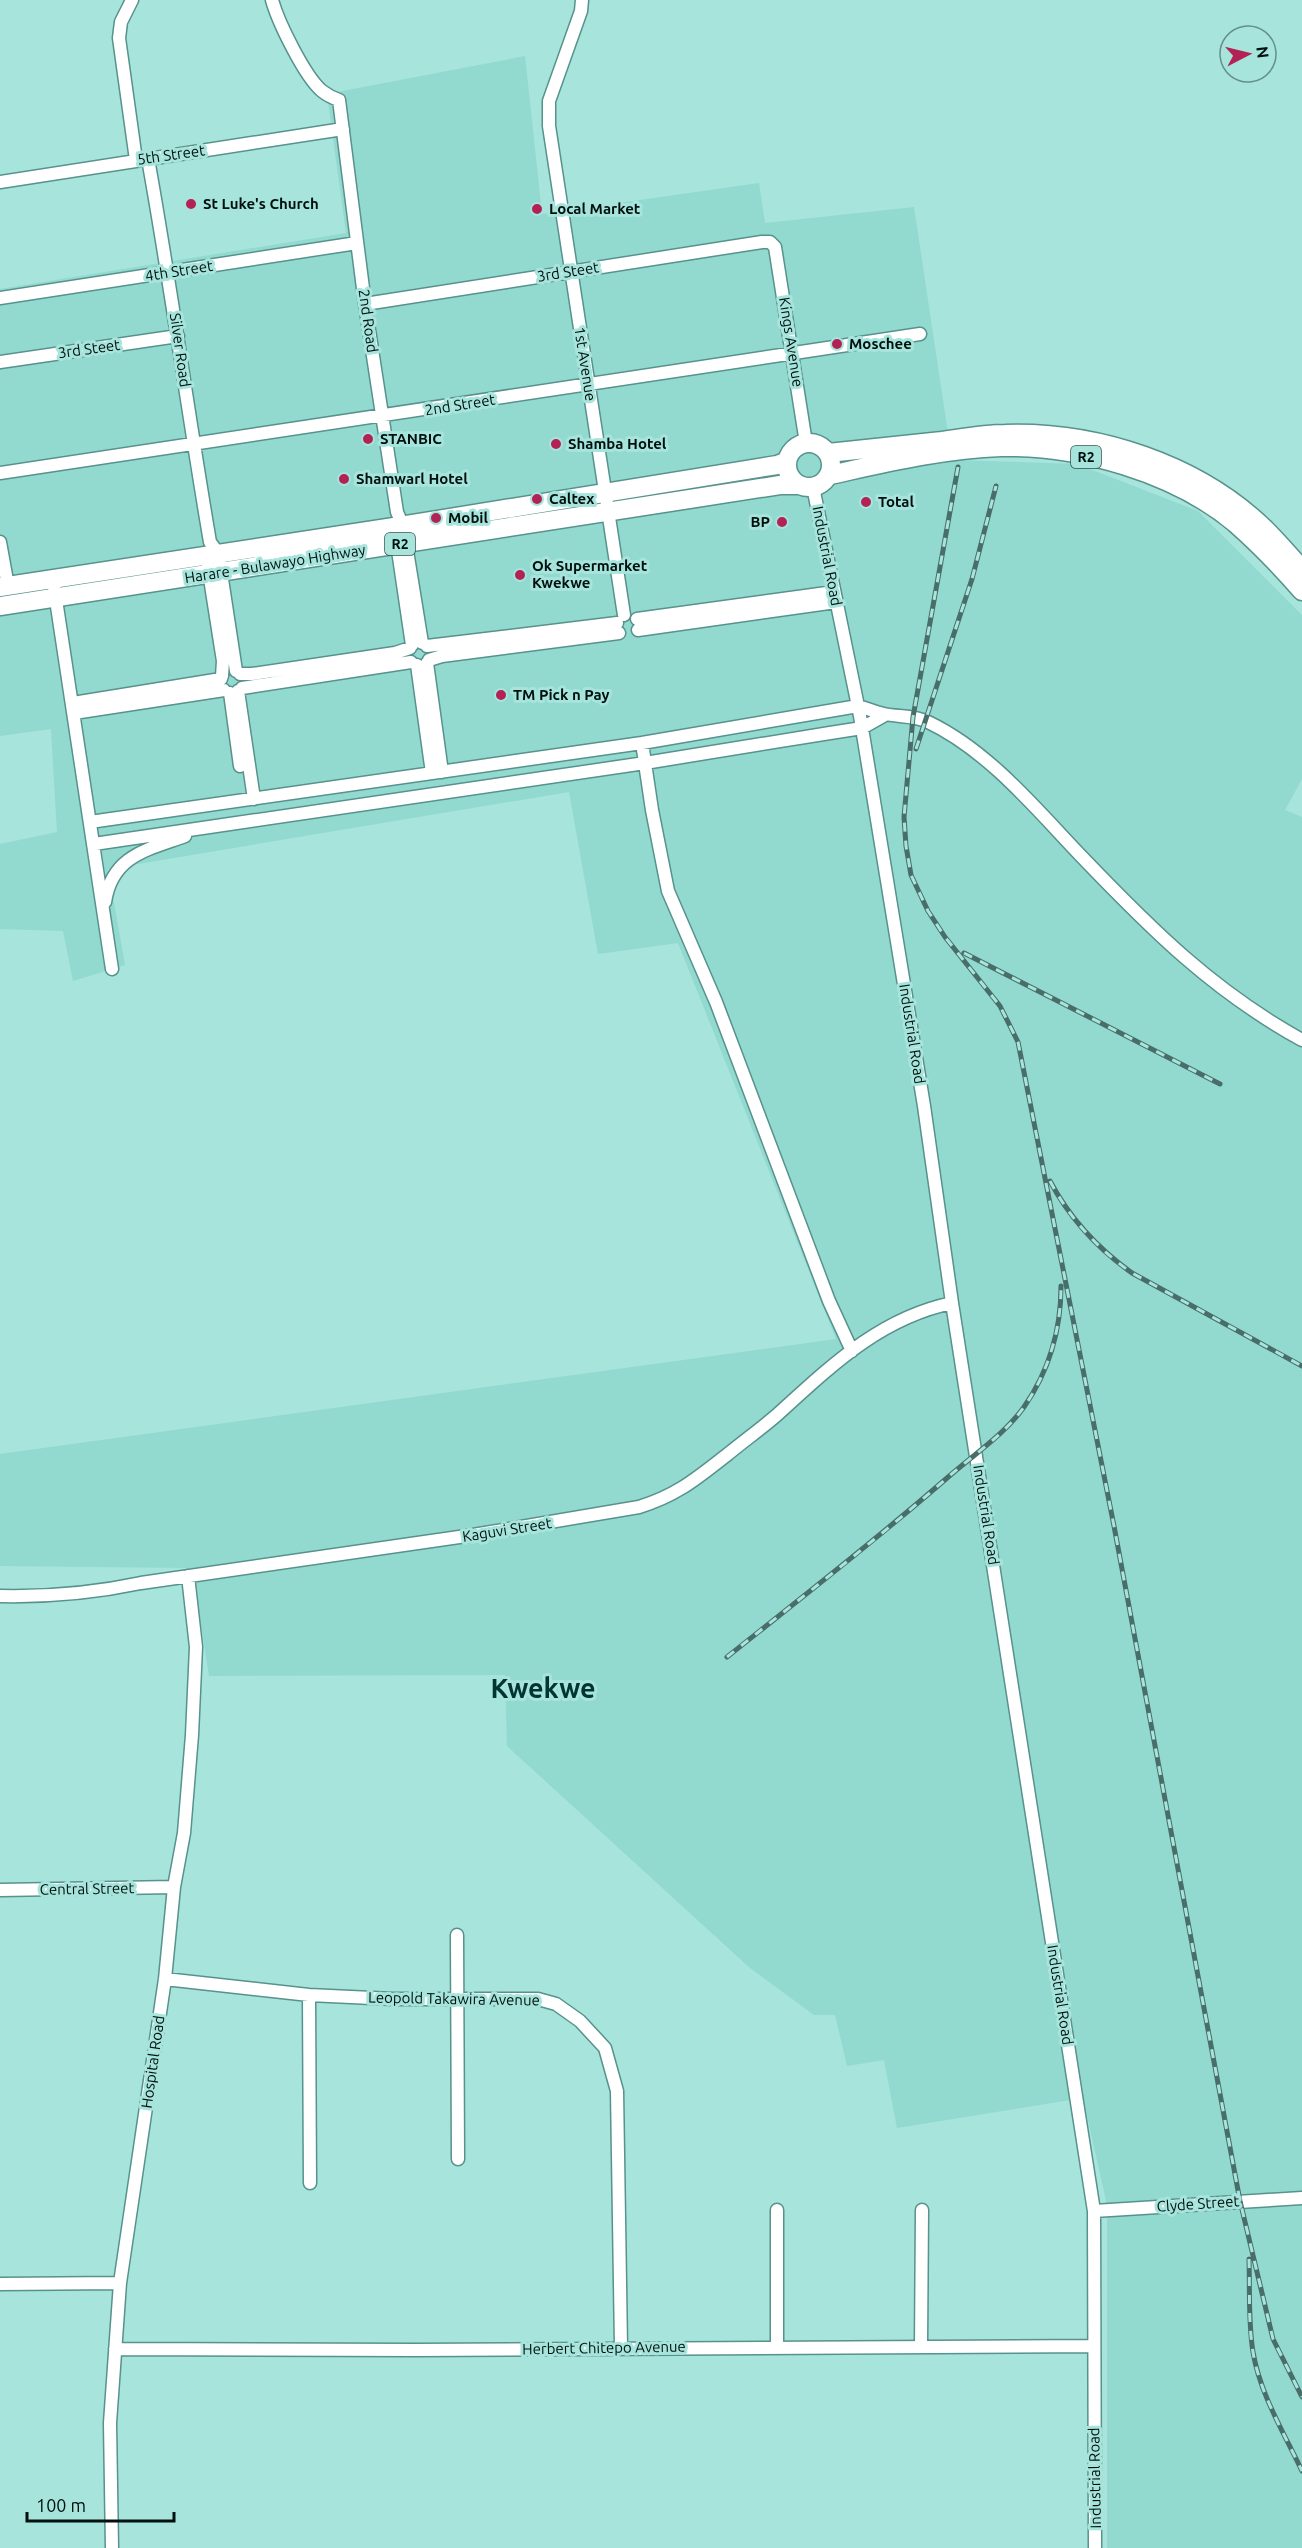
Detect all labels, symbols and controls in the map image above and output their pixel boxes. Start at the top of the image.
north arrow [1218,24,1278,84]
text: N [1253,45,1273,59]
street label: 5th Street [136,141,206,168]
place label: St Luke's Church [203,195,319,212]
marker: St Luke's Church [184,197,198,211]
place label: Local Market [549,200,641,217]
marker: Local Market [530,202,544,216]
street label: 4th Street [144,257,214,284]
street label: 3rd Steet [536,258,600,285]
street label: 2nd Road [356,288,381,354]
street label: Kings Avenue [776,296,807,388]
street label: Silver Road [167,312,194,388]
street label: 1st Avenue [571,326,600,402]
place label: Moschee [849,335,912,352]
street label: 3rd Steet [57,336,121,361]
marker: Moschee [830,337,844,351]
street label: 2nd Street [423,391,496,418]
place label: STANBIC [380,430,442,447]
marker: STANBIC [361,432,375,446]
place label: Shamba Hotel [568,435,667,452]
marker: Shamba Hotel [549,437,563,451]
road number: R2 [1071,446,1101,468]
place label: Shamwarl Hotel [356,470,468,487]
marker: Shamwarl Hotel [337,472,351,486]
place label: Caltex [549,490,594,507]
marker: Caltex [530,492,544,506]
place label: Total [878,493,914,510]
marker: Total [859,495,873,509]
street label: Industrial Road [809,505,845,607]
place label: Mobil [448,509,489,526]
marker: Mobil [429,511,443,525]
place label: BP [751,513,770,530]
marker: BP [775,515,789,529]
road number: R2 [385,533,415,555]
street label: Harare - Bulawayo Highway [183,541,367,586]
place label: Ok Supermarket Kwekwe [532,557,648,591]
marker: Ok Supermarket Kwekwe [513,568,527,582]
place label: TM Pick n Pay [513,686,609,703]
marker: TM Pick n Pay [494,688,508,702]
street label: Industrial Road [896,983,929,1085]
street label: Industrial Road [970,1464,1003,1566]
street label: Kaguvi Street [461,1514,553,1545]
district label: Kwekwe [490,1673,596,1703]
street label: Central Street [40,1879,135,1898]
street label: Industrial Road [1044,1944,1077,2046]
street label: Leopold Takawira Avenue [368,1989,540,2008]
street label: Hospital Road [138,2014,167,2110]
street label: Clyde Street [1156,2192,1240,2215]
street label: Herbert Chitepo Avenue [522,2338,686,2357]
street label: Industrial Road [1085,2427,1104,2529]
scale bar [27,2485,174,2523]
text: 100 m [36,2495,86,2515]

